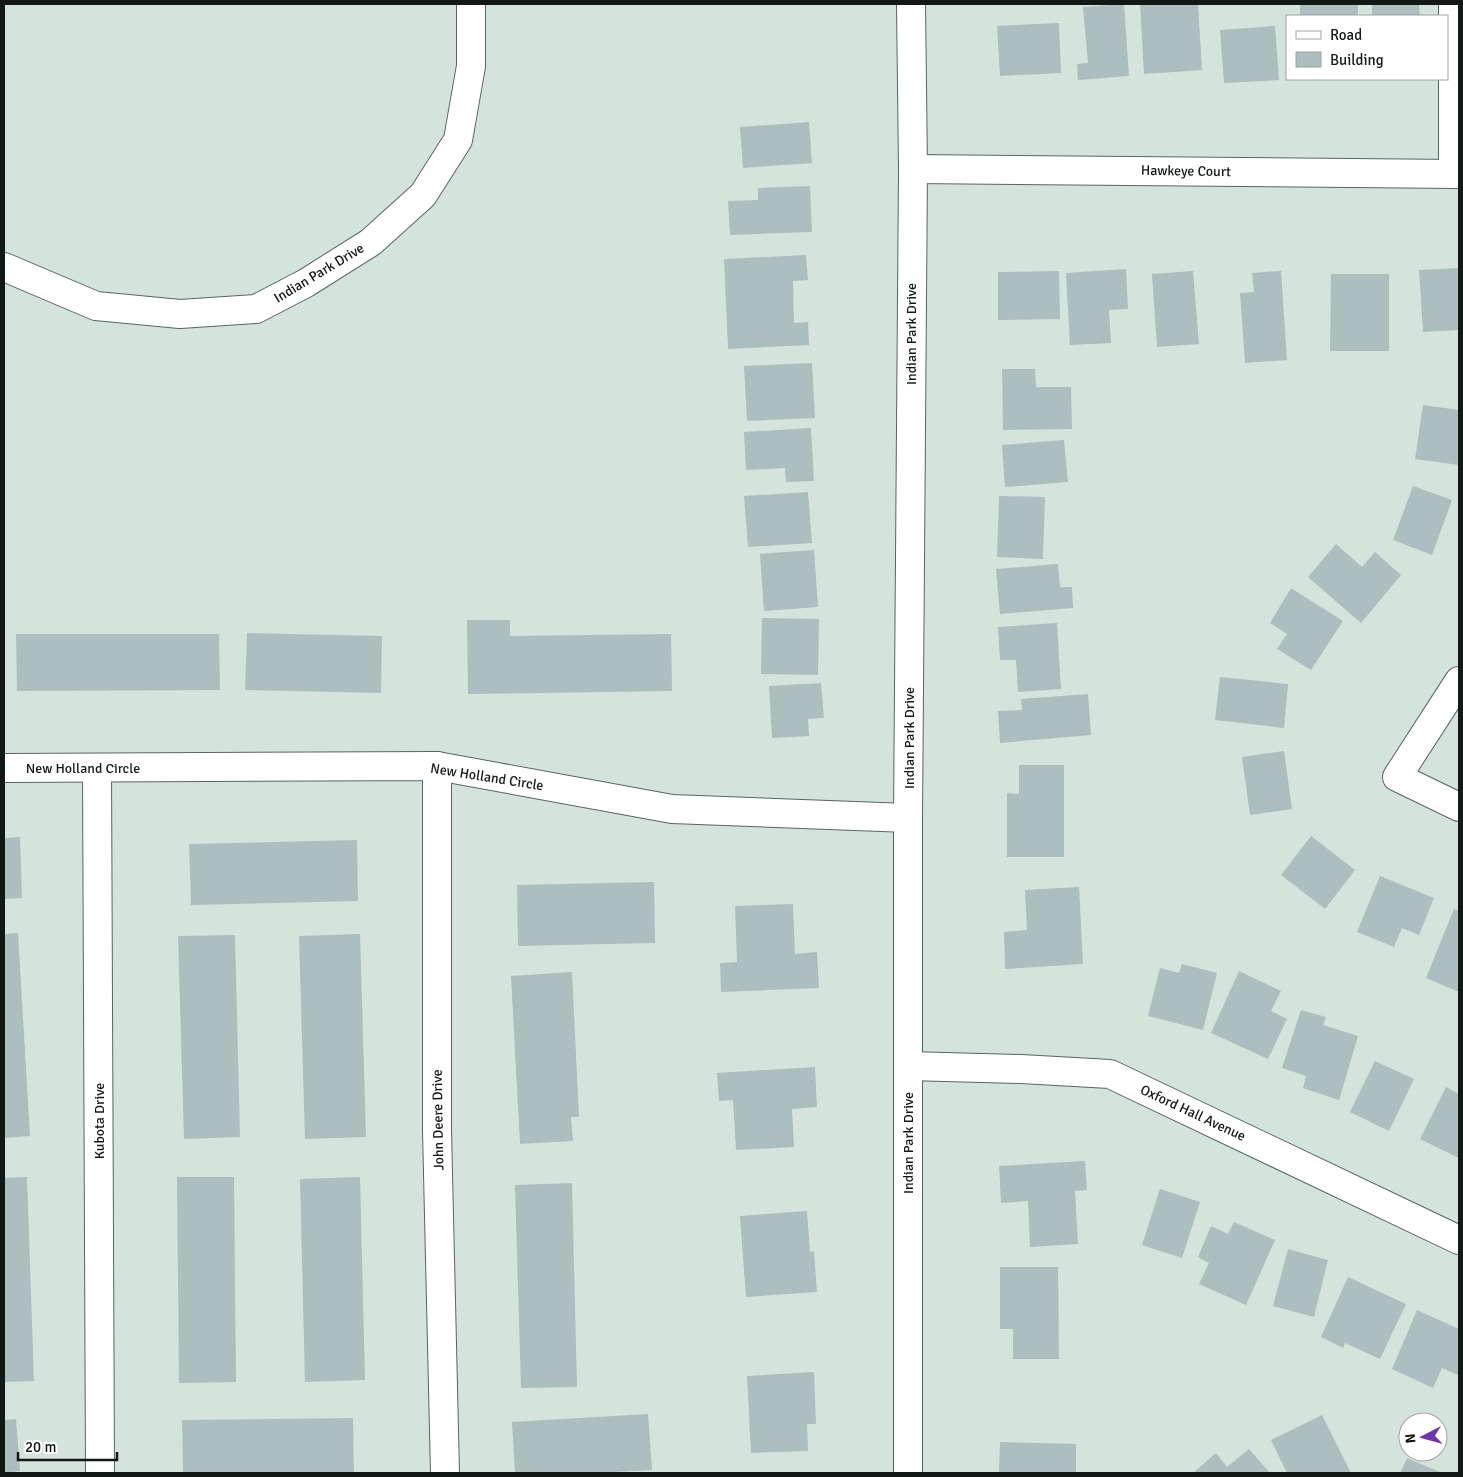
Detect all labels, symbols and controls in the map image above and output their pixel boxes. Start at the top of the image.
legend [1286,15,1448,80]
text: Road [1330,26,1362,44]
text: Building [1330,51,1384,69]
street label: Hawkeye Court [1141,162,1231,180]
street label: Indian Park Drive [271,239,367,307]
street label: Indian Park Drive [903,283,920,385]
street label: Indian Park Drive [901,687,918,789]
street label: New Holland Circle [26,760,140,777]
street label: New Holland Circle [429,760,545,794]
street label: John Deere Drive [429,1069,447,1171]
street label: Oxford Hall Avenue [1138,1081,1248,1145]
street label: Kubota Drive [91,1083,108,1159]
street label: Indian Park Drive [900,1092,917,1194]
north arrow [1398,1412,1448,1462]
scale bar [18,1430,116,1462]
text: N [1402,1433,1420,1444]
text: 20 m [25,1438,56,1456]

